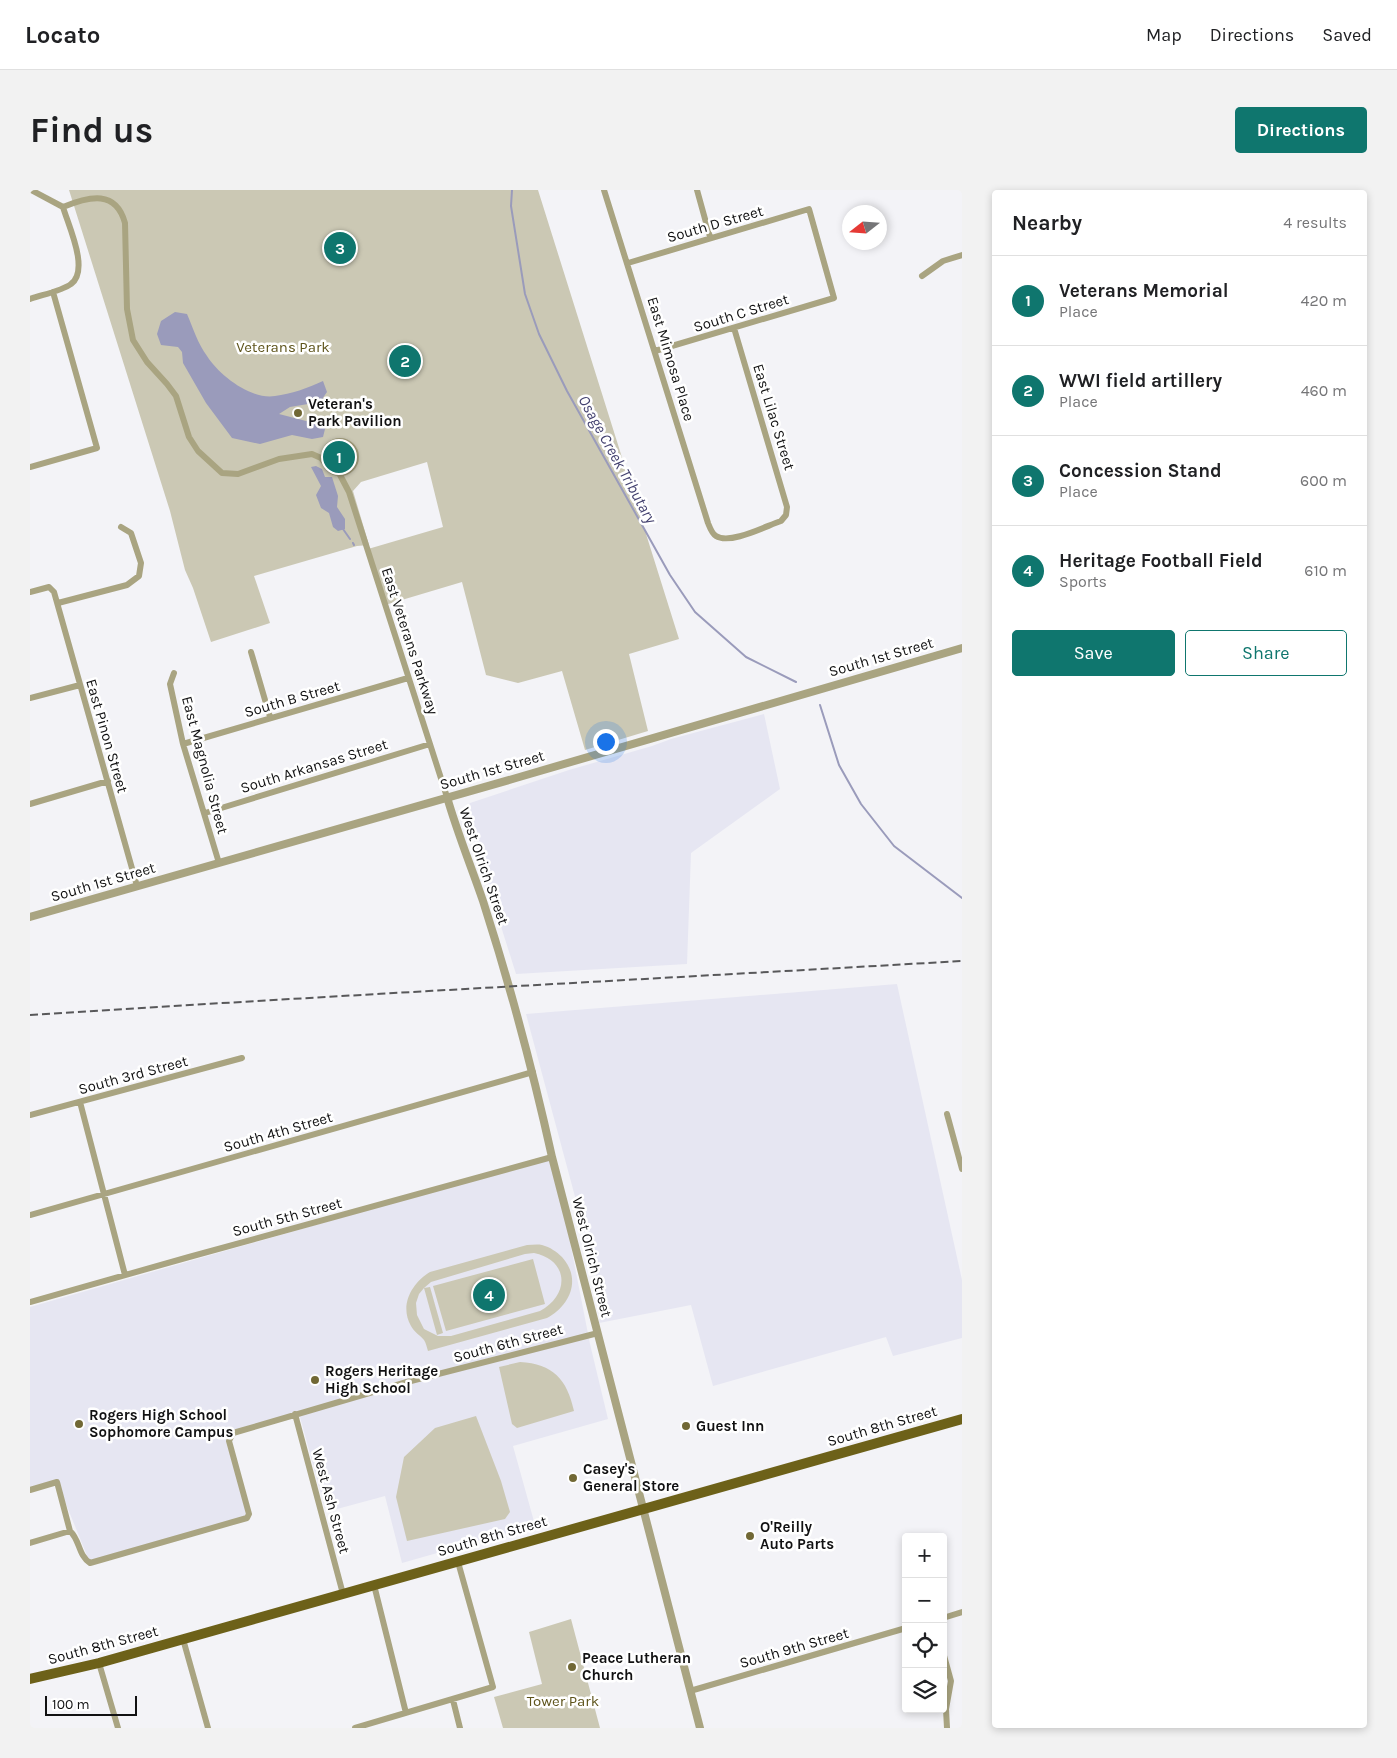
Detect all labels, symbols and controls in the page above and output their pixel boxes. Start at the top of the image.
text: Locato [25,21,100,49]
text: Map [1146,24,1182,46]
text: Directions [1210,24,1294,46]
text: Saved [1322,24,1372,46]
button: Directions [1235,107,1367,153]
text: Find us [30,110,153,151]
street label: South D Street [665,202,766,246]
north arrow [842,205,887,250]
text: Nearby [1012,211,1082,235]
text: 4 results [1283,213,1347,232]
pin: 3 [324,229,356,267]
text: Veterans Memorial [1059,280,1229,302]
street label: South C Street [691,290,791,336]
text: 1 [1025,291,1031,310]
text: 420 m [1301,291,1347,310]
street label: East Mimosa Place [644,295,698,423]
text: Place [1059,302,1098,321]
park label: Veterans Park [236,338,330,356]
pin: 2 [389,342,421,380]
street label: East Lilac Street [749,362,799,473]
text: WWI field artillery [1059,370,1222,392]
text: 2 [1023,381,1033,400]
text: 460 m [1301,381,1347,400]
water label: Osage Creek Tributary [574,392,661,528]
text: Place [1059,392,1098,411]
place label: Veteran's Park Pavilion [308,395,402,430]
marker: Veteran's Park Pavilion [292,407,304,419]
pin: 1 [323,438,355,476]
text: Concession Stand [1059,460,1222,482]
text: 3 [1023,471,1033,490]
text: 600 m [1300,471,1347,490]
text: Place [1059,482,1098,501]
text: Heritage Football Field [1059,550,1263,572]
text: 4 [1023,561,1033,580]
text: 610 m [1304,561,1347,580]
street label: East Veterans Parkway [378,565,442,717]
text: Sports [1059,572,1107,591]
button: Save [1012,630,1175,676]
button: Share [1185,630,1347,676]
street label: South 1st Street [827,633,936,681]
street label: East Pinon Street [82,677,132,795]
street label: South B Street [242,677,342,721]
street label: East Magnolia Street [178,694,232,836]
your location [593,729,619,755]
street label: South Arkansas Street [238,735,390,797]
street label: South 1st Street [438,746,547,794]
street label: West Olrich Street [455,805,513,927]
street label: South 1st Street [49,858,158,906]
street label: South 3rd Street [76,1052,190,1098]
street label: South 4th Street [221,1108,335,1156]
street label: South 5th Street [230,1194,344,1240]
street label: West Olrich Street [568,1195,616,1319]
pin: 4 [473,1276,505,1314]
street label: South 6th Street [451,1320,565,1366]
place label: Rogers Heritage High School [325,1362,438,1397]
marker: Rogers Heritage High School [309,1374,321,1386]
street label: South 8th Street [825,1402,939,1450]
place label: Rogers High School Sophomore Campus [89,1406,233,1441]
place label: Guest Inn [696,1417,764,1435]
marker: Rogers High School Sophomore Campus [73,1418,85,1430]
marker: Guest Inn [680,1420,692,1432]
street label: West Ash Street [308,1447,354,1556]
place label: Casey's General Store [583,1460,679,1495]
marker: Casey's General Store [567,1472,579,1484]
street label: South 8th Street [435,1512,549,1560]
place label: O'Reilly Auto Parts [760,1518,834,1553]
marker: O'Reilly Auto Parts [744,1530,756,1542]
map controls [902,1533,947,1713]
button: + [902,1533,947,1578]
button: − [902,1578,947,1623]
street label: South 8th Street [46,1622,160,1668]
button: locate [902,1623,947,1668]
street label: South 9th Street [737,1624,851,1672]
place label: Peace Lutheran Church [582,1649,691,1684]
marker: Peace Lutheran Church [566,1661,578,1673]
button: layers [902,1668,947,1713]
park label: Tower Park [527,1692,599,1710]
scale bar [45,1693,138,1716]
text: 100 m [52,1696,90,1713]

